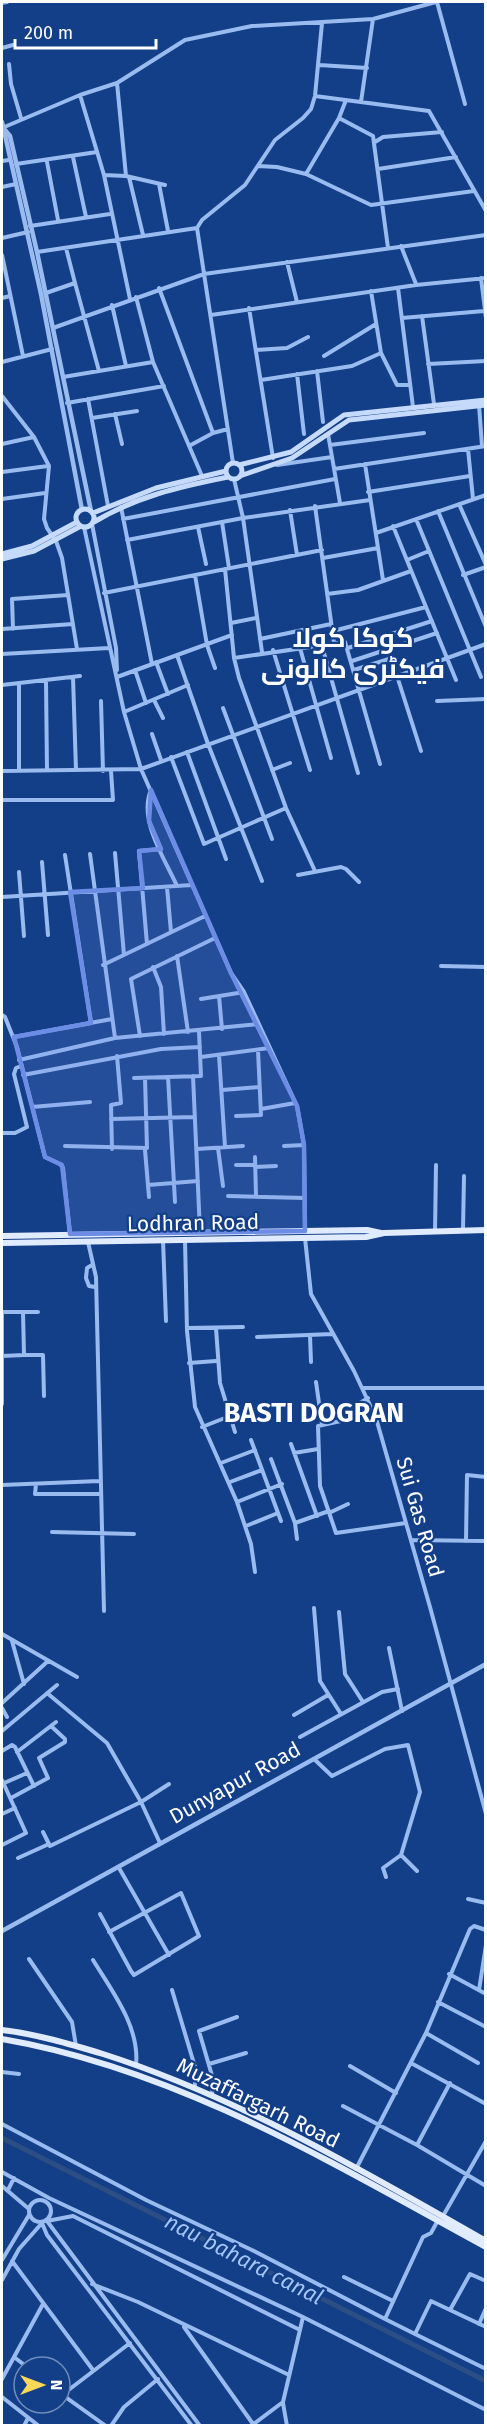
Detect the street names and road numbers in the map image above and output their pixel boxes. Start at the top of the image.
street label: Lodhran Road [127,1209,259,1237]
street label: Sui Gas Road [390,1454,450,1580]
street label: Dunyapur Road [165,1736,305,1830]
street label: Muzaffargarh Road [172,2052,344,2154]

